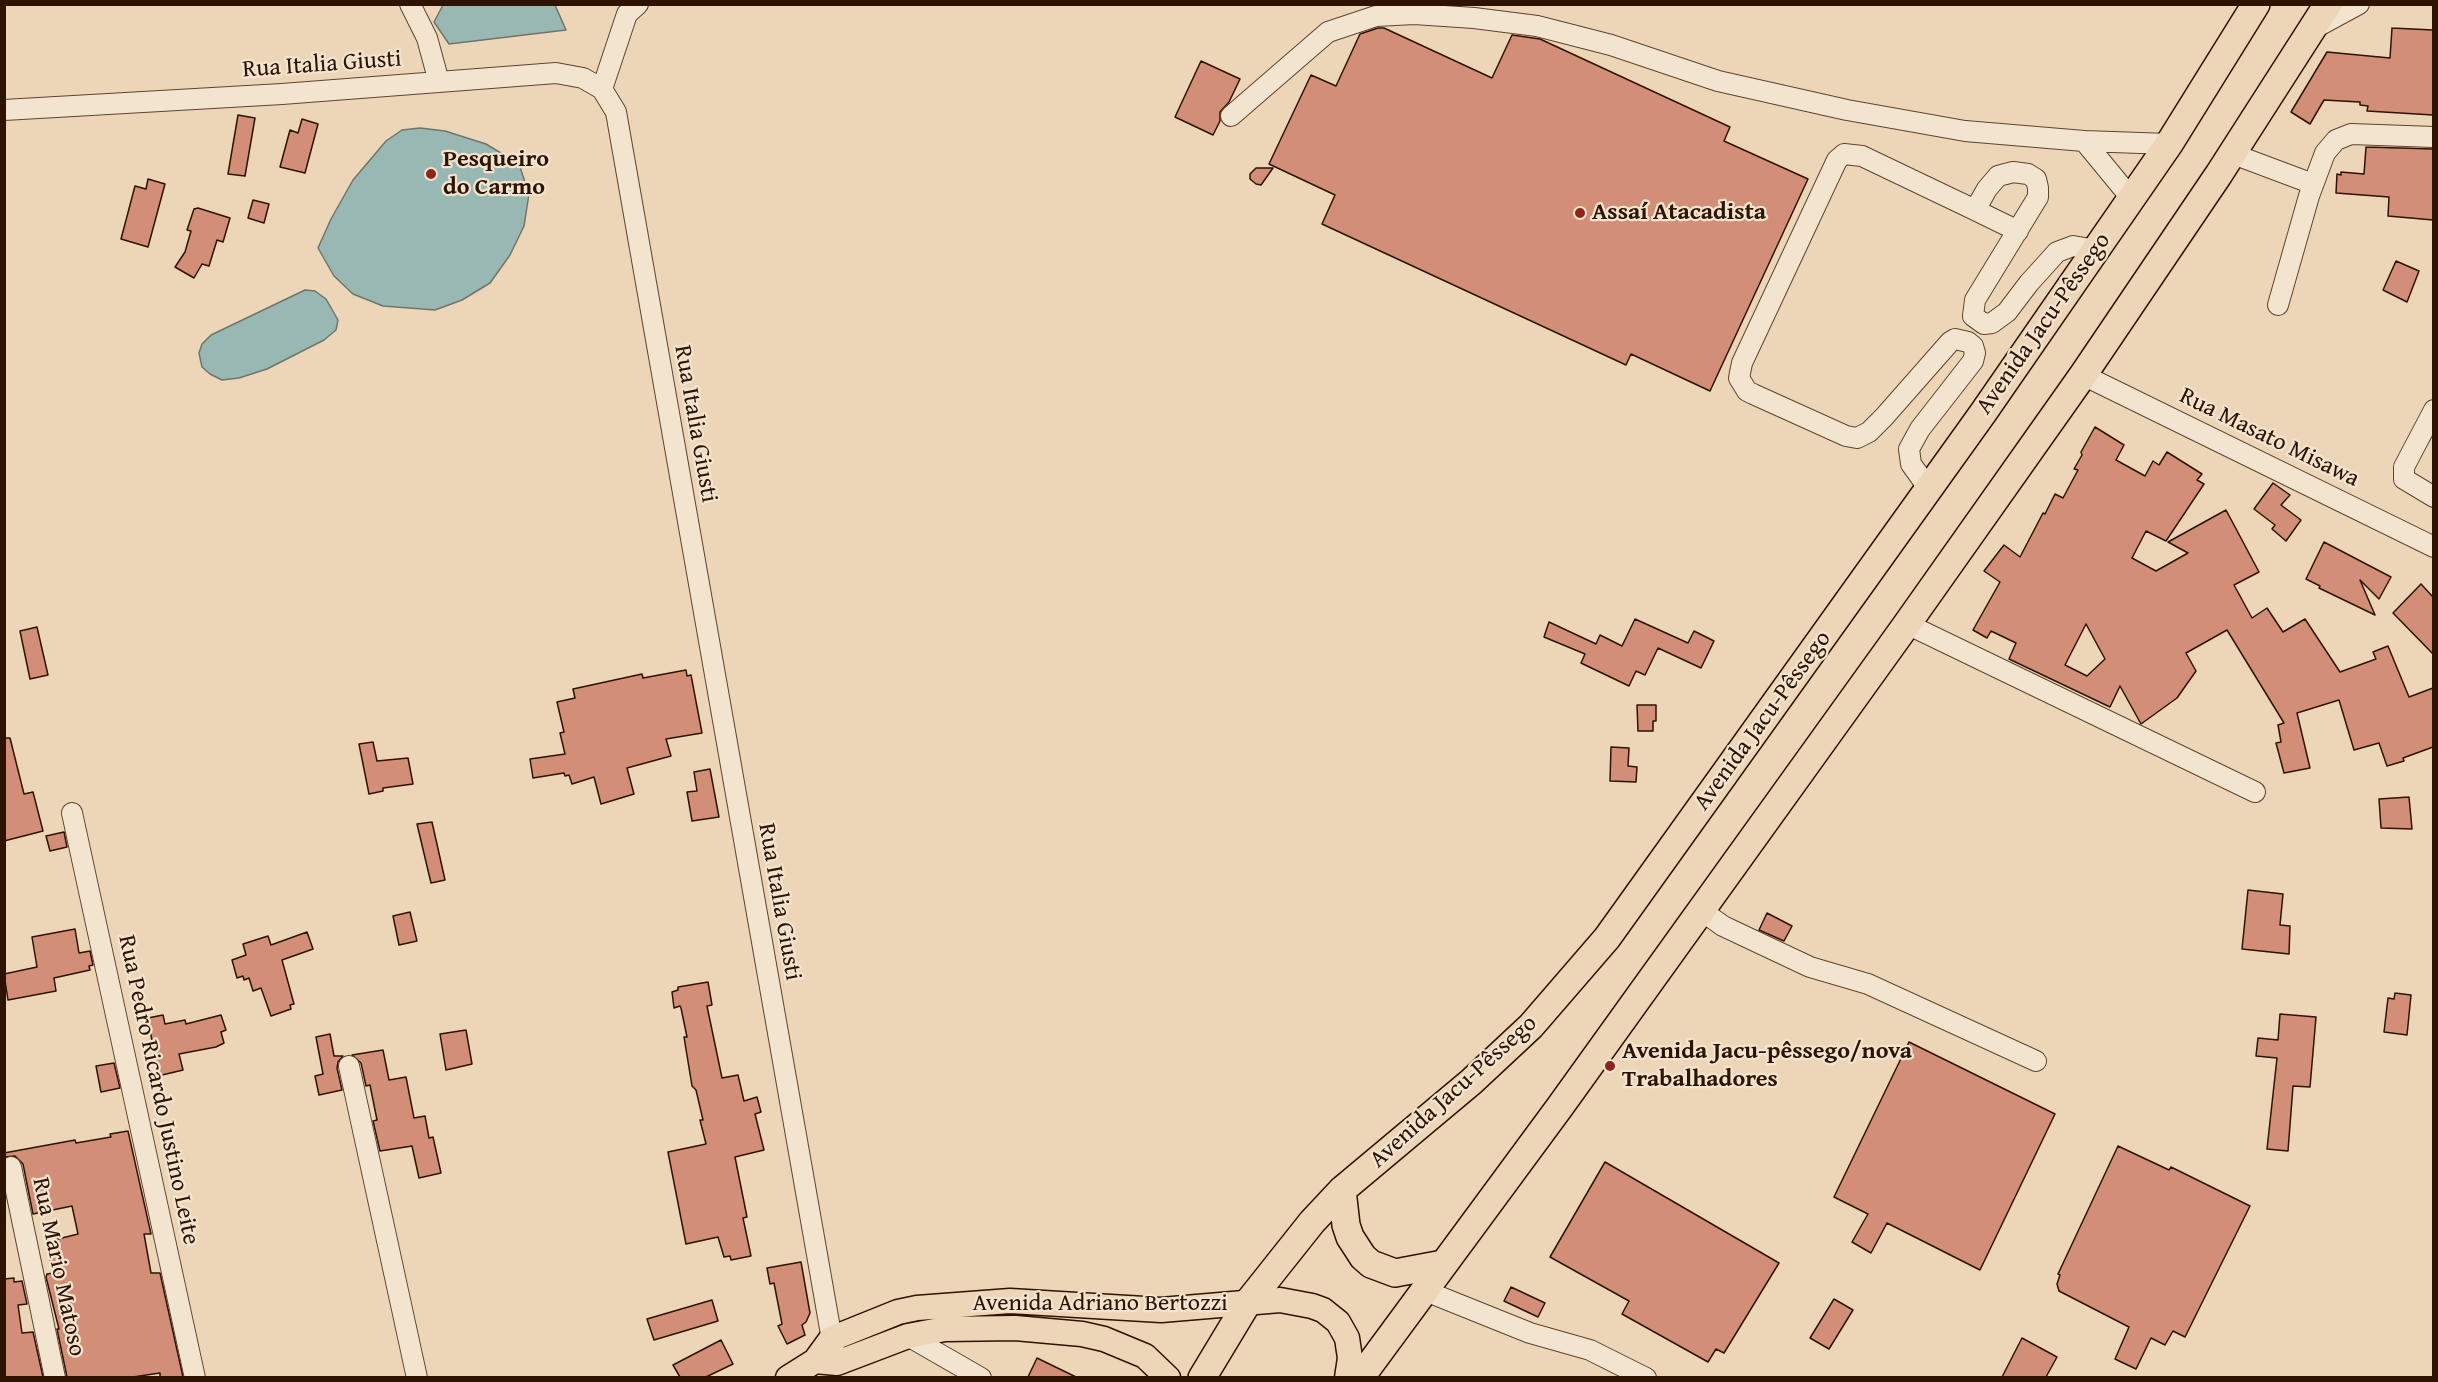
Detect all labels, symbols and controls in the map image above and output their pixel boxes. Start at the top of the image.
street label: Rua Italia Giusti [242,45,402,85]
place label: Pesqueiro do Carmo [443,146,549,202]
marker: Pesqueiro do Carmo [424,167,438,181]
place label: Assaí Atacadista [1592,199,1766,227]
marker: Assaí Atacadista [1573,206,1587,220]
street label: Avenida Jacu-Pêssego [1971,228,2117,420]
street label: Rua Italia Giusti [667,343,723,505]
street label: Rua Masato Misawa [2174,382,2364,494]
street label: Avenida Jacu-Pêssego [1688,626,1838,816]
street label: Rua Italia Giusti [751,821,807,983]
street label: Rua Pedro Ricardo Justino Leite [111,933,205,1247]
street label: Avenida Jacu-Pêssego [1364,1009,1544,1175]
place label: Avenida Jacu-pêssego/nova Trabalhadores [1622,1038,1912,1094]
marker: Avenida Jacu-pêssego/nova Trabalhadores [1603,1059,1617,1073]
street label: Rua Mario Matoso [25,1175,91,1359]
street label: Avenida Adriano Bertozzi [972,1290,1228,1318]

